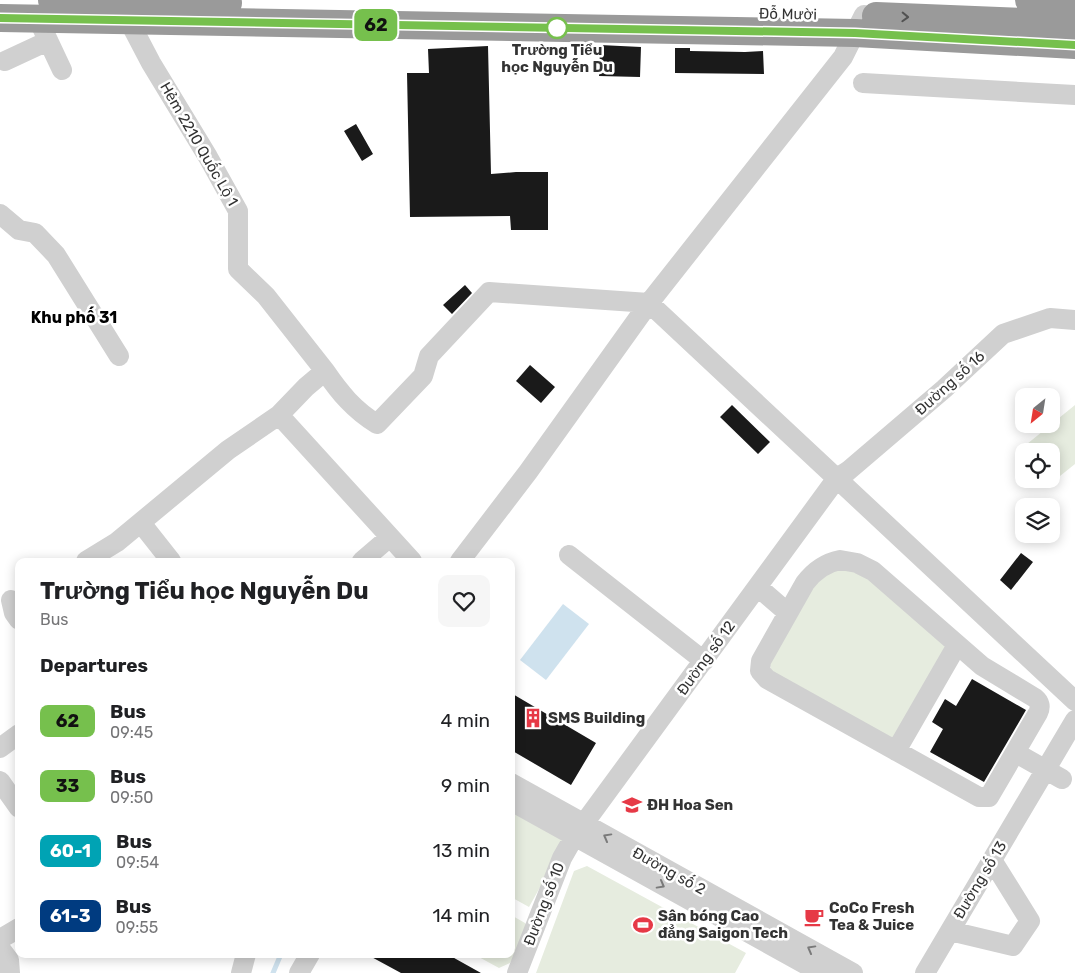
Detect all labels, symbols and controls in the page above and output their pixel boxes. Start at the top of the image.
street label: Đỗ Mười [759,4,817,24]
line badge: 62 [354,9,398,41]
one-way arrow [902,12,910,22]
text: 62 [364,14,388,36]
marker: Trường Tiểu học Nguyễn Du [546,17,568,39]
place label: Trường Tiểu học Nguyễn Du [501,41,613,76]
street label: Hẻm 2210 Quốc Lộ 1 [156,79,242,209]
district label: Khu phố 31 [31,306,117,327]
street label: Đường số 16 [911,347,989,419]
north arrow [1015,388,1060,432]
map controls [1015,388,1060,543]
button: locate [1015,443,1060,488]
button: layers [1015,498,1060,543]
button: heart [438,575,490,627]
text: Trường Tiểu học Nguyễn Du [40,577,369,605]
text: Bus [40,610,68,629]
street label: Đường số 12 [673,617,739,699]
text: Departures [40,654,148,677]
text: Bus [110,700,146,723]
building icon: SMS Building [522,707,544,729]
text: 4 min [441,709,490,732]
place label: SMS Building [548,709,645,727]
text: 62 [56,710,79,732]
text: 09:45 [110,723,153,742]
text: Bus [110,765,146,788]
text: 9 min [441,774,490,797]
text: 33 [56,775,79,797]
text: 09:50 [110,788,153,807]
school or university icon: ĐH Hoa Sen [621,794,643,816]
place label: ĐH Hoa Sen [647,796,733,814]
text: Bus [116,830,152,853]
one-way arrow [604,833,613,843]
street label: Đường số 13 [950,838,1010,922]
text: 13 min [433,839,490,862]
text: 60-1 [50,840,91,862]
street label: Đường số 2 [629,843,709,899]
text: 09:54 [116,853,159,872]
street label: Đường số 10 [520,860,568,948]
one-way arrow [655,879,664,889]
text: Bus [116,895,152,918]
place label: CoCo Fresh Tea & Juice [829,899,914,934]
text: 14 min [432,904,490,927]
text: 61-3 [50,905,91,927]
cafe icon: CoCo Fresh Tea & Juice [803,906,825,928]
place label: Sân bóng Cao đẳng Saigon Tech [658,907,788,942]
sports icon: Sân bóng Cao đẳng Saigon Tech [632,914,654,936]
text: 09:55 [116,918,158,937]
one-way arrow [807,946,816,956]

